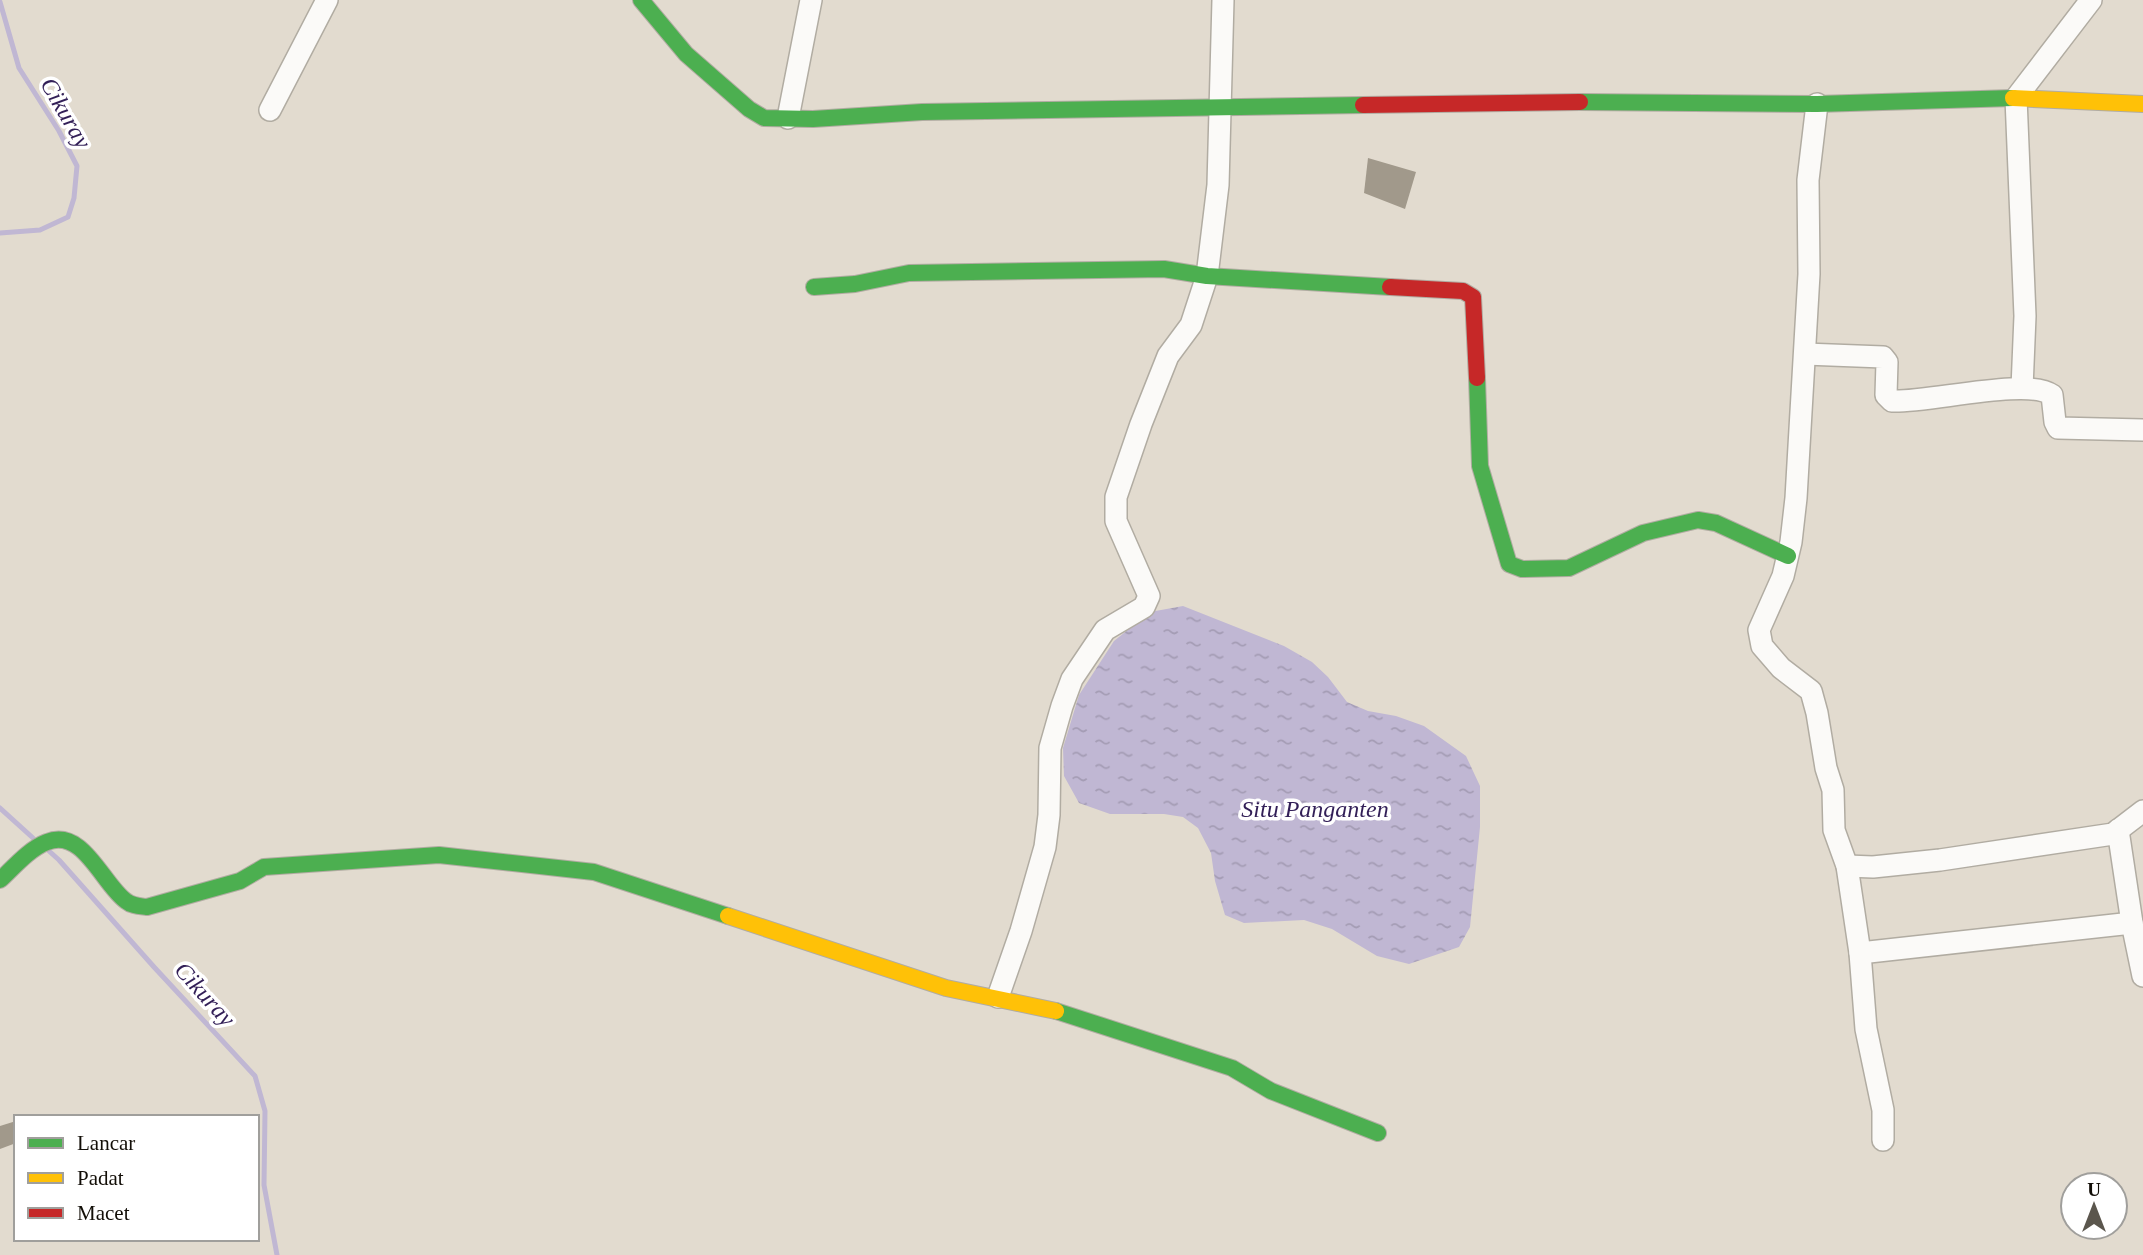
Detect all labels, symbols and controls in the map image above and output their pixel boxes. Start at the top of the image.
water label: Cikuray [35,73,97,153]
water label: Situ Panganten [1241,796,1389,822]
water label: Cikuray [169,957,241,1032]
legend [14,1115,259,1241]
text: Lancar [77,1131,135,1155]
text: Padat [77,1166,124,1190]
north arrow [2059,1171,2129,1241]
text: U [2087,1179,2101,1200]
text: Macet [77,1201,130,1225]

